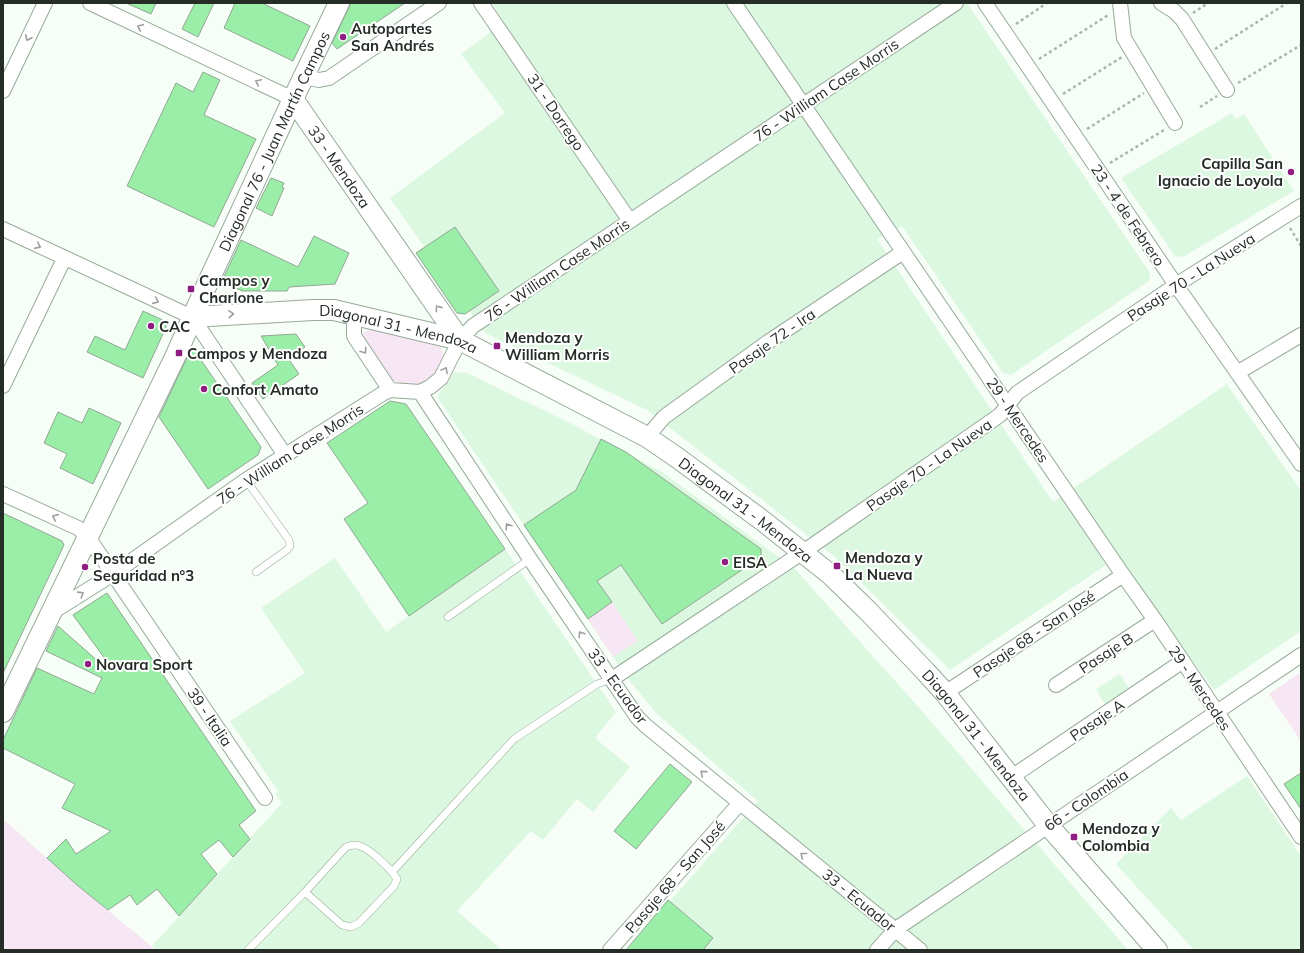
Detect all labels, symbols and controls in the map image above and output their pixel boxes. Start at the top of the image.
place label: Autopartes San Andrés [351,19,434,55]
one-way arrow [137,24,144,32]
street label: Diagonal 76 - Juan Martín Campos [214,28,334,254]
marker: Autopartes San Andrés [338,32,348,42]
one-way arrow [25,34,33,42]
street label: 76 - William Case Morris [750,34,902,146]
street label: 31 - Dorrego [523,70,589,154]
one-way arrow [254,79,262,87]
street label: 33 - Mendoza [304,121,375,211]
place label: Capilla San Ignacio de Loyola [1158,154,1283,190]
street label: 23 - 4 de Febrero [1087,160,1169,270]
marker: Capilla San Ignacio de Loyola [1286,167,1296,177]
street label: 76 - William Case Morris [481,214,633,326]
street label: Pasaje 70 - La Nueva [1124,229,1258,325]
one-way arrow [34,241,41,249]
place label: Campos y Charlone [199,271,271,307]
marker: Campos y Charlone [186,284,196,294]
one-way arrow [153,296,160,304]
street label: Diagonal 31 - Mendoza [319,301,481,357]
street label: Pasaje 72 - Ira [725,304,819,378]
one-way arrow [436,305,443,312]
one-way arrow [228,310,234,319]
place label: CAC [159,317,190,336]
marker: CAC [146,321,156,331]
place label: Mendoza y William Morris [505,328,610,364]
marker: Mendoza y William Morris [492,341,502,351]
place label: Campos y Mendoza [187,344,327,363]
one-way arrow [359,347,367,354]
marker: Campos y Mendoza [174,348,184,358]
one-way arrow [440,367,448,374]
street label: 29 - Mercedes [983,374,1053,466]
place label: Confort Amato [212,380,319,399]
marker: Confort Amato [199,384,209,394]
street label: 76 - William Case Morris [213,399,367,509]
street label: Pasaje 70 - La Nueva [863,415,995,515]
street label: Diagonal 31 - Mendoza [675,453,817,566]
one-way arrow [51,514,59,522]
one-way arrow [505,523,513,530]
place label: Mendoza y La Nueva [845,548,924,584]
place label: Posta de Seguridad n°3 [93,549,194,585]
place label: EISA [733,553,768,572]
marker: EISA [720,557,730,567]
marker: Mendoza y La Nueva [832,561,842,571]
marker: Posta de Seguridad n°3 [80,562,90,572]
street label: Pasaje 68 - San José [969,586,1099,682]
one-way arrow [77,591,84,599]
street label: Pasaje B [1075,629,1137,677]
one-way arrow [578,631,586,638]
street label: 29 - Mercedes [1165,642,1235,734]
street label: 33 - Ecuador [584,644,652,728]
place label: Novara Sport [96,655,193,674]
marker: Novara Sport [83,659,93,669]
street label: Diagonal 31 - Mendoza [918,665,1035,804]
street label: 39 - Italia [184,684,236,750]
street label: Pasaje A [1066,695,1128,745]
street label: 66 - Colombia [1040,765,1132,835]
one-way arrow [700,770,707,777]
street label: Pasaje 68 - San José [621,817,729,937]
place label: Mendoza y Colombia [1082,819,1161,855]
marker: Mendoza y Colombia [1069,832,1079,842]
one-way arrow [801,852,808,859]
street label: 33 - Ecuador [818,865,900,936]

